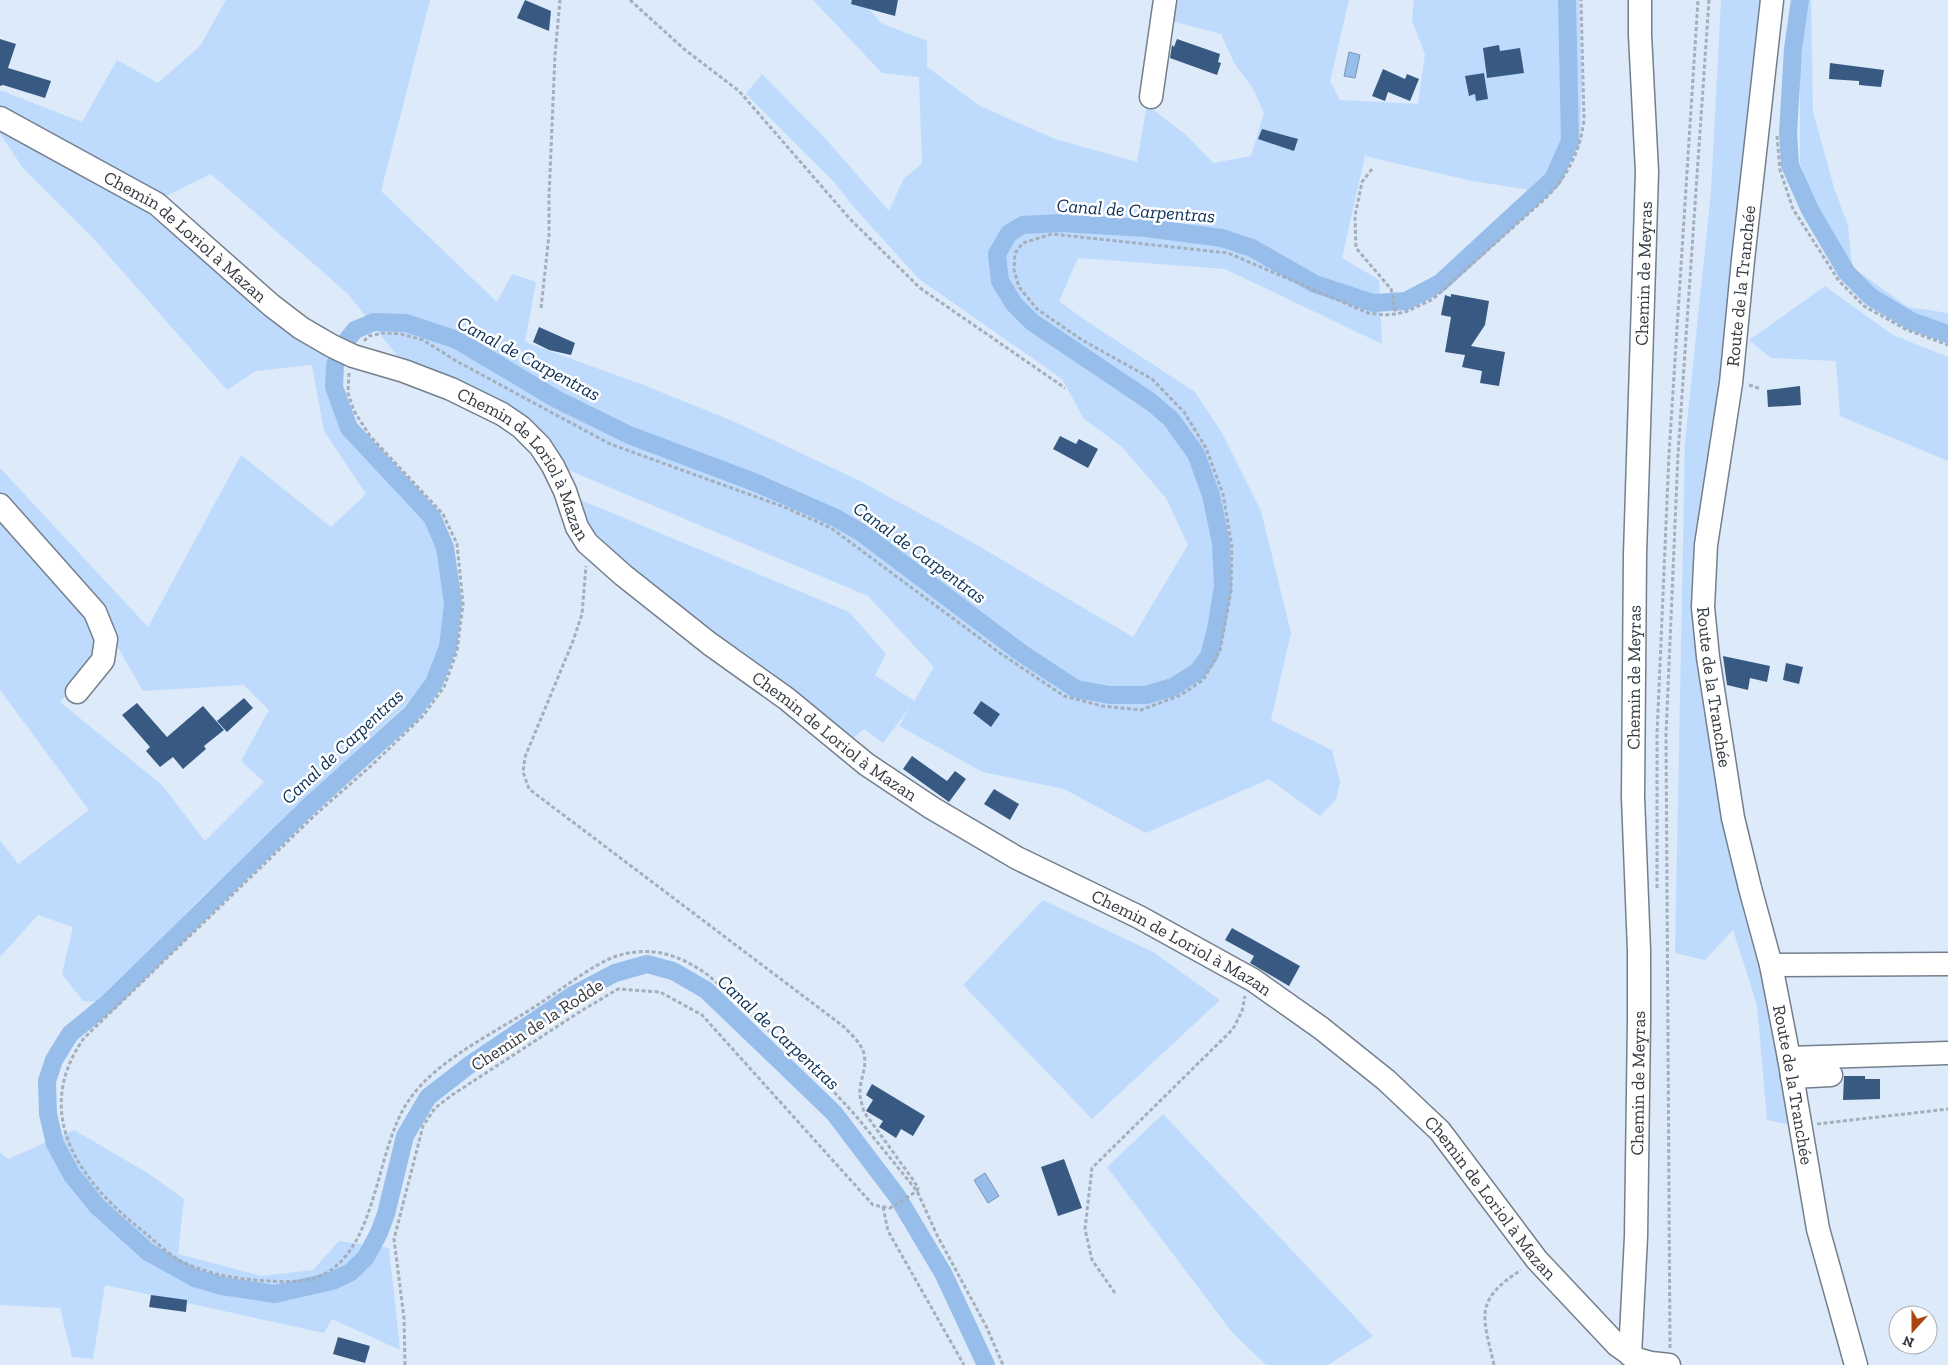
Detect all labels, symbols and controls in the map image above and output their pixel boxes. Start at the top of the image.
street label: Chemin de Loriol à Mazan [100,166,272,308]
water label: Canal de Carpentras [1056,193,1216,228]
street label: Chemin de Meyras [1631,201,1657,346]
street label: Route de la Tranchée [1722,204,1760,368]
water label: Canal de Carpentras [453,311,604,406]
street label: Chemin de Loriol à Mazan [454,383,594,545]
water label: Canal de Carpentras [849,496,991,608]
street label: Chemin de Meyras [1622,605,1646,750]
street label: Route de la Tranchée [1692,606,1736,769]
street label: Chemin de Loriol à Mazan [748,666,922,806]
water label: Canal de Carpentras [276,684,408,809]
street label: Chemin de Loriol à Mazan [1088,885,1277,1001]
water label: Canal de Carpentras [713,970,845,1095]
street label: Chemin de la Rodde [467,974,607,1076]
street label: Route de la Tranchée [1768,1003,1818,1166]
street label: Chemin de Meyras [1626,1011,1650,1156]
street label: Chemin de Loriol à Mazan [1420,1111,1561,1285]
north arrow [1888,1305,1938,1355]
text: N [1900,1332,1917,1352]

